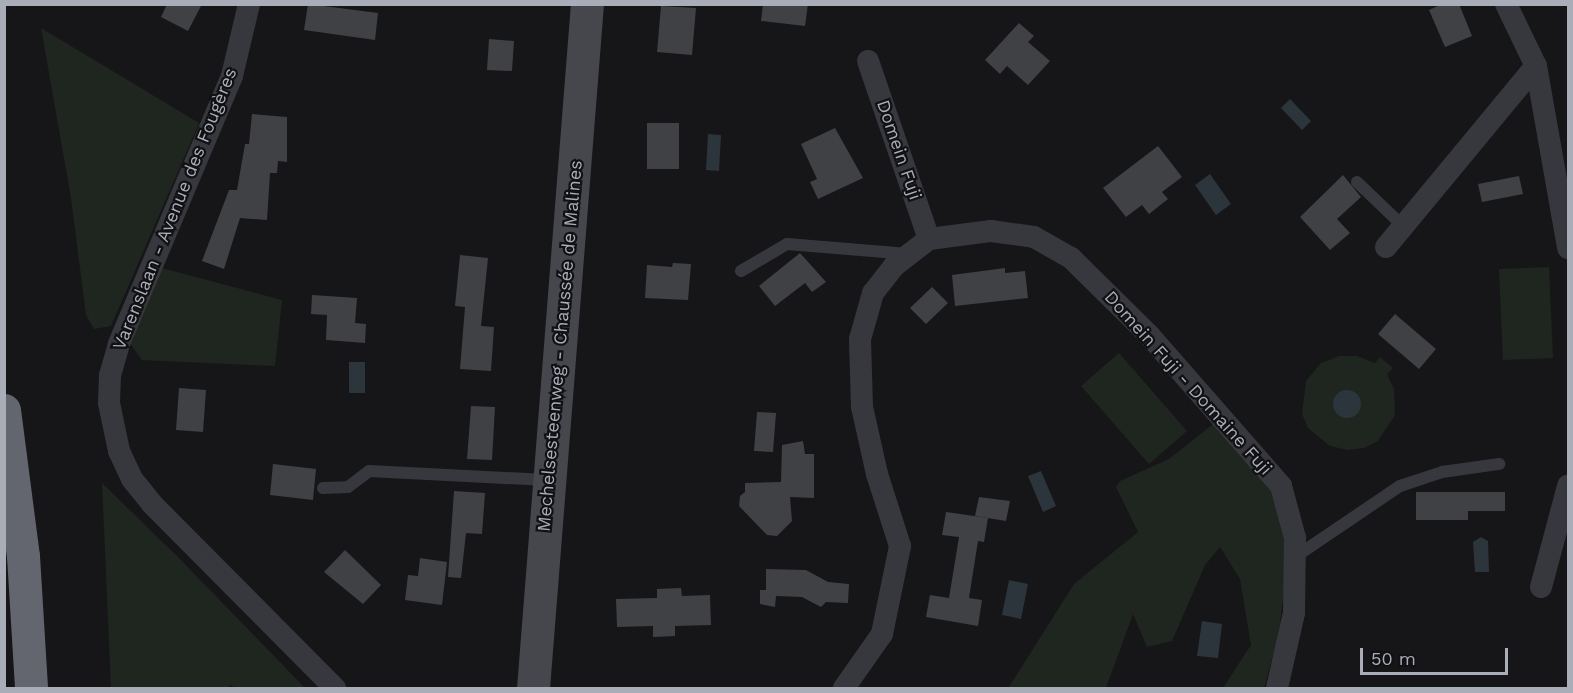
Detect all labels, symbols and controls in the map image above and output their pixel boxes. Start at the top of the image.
street label: Varenslaan - Avenue des Fougères [108,64,242,354]
street label: Domein Fuji [872,97,926,203]
street label: Mechelsesteenweg - Chaussée de Malines [533,159,587,533]
street label: Domein Fuji - Domaine Fuji [1100,287,1276,479]
scale bar [1363,636,1512,674]
text: 50 m [1371,648,1416,669]

